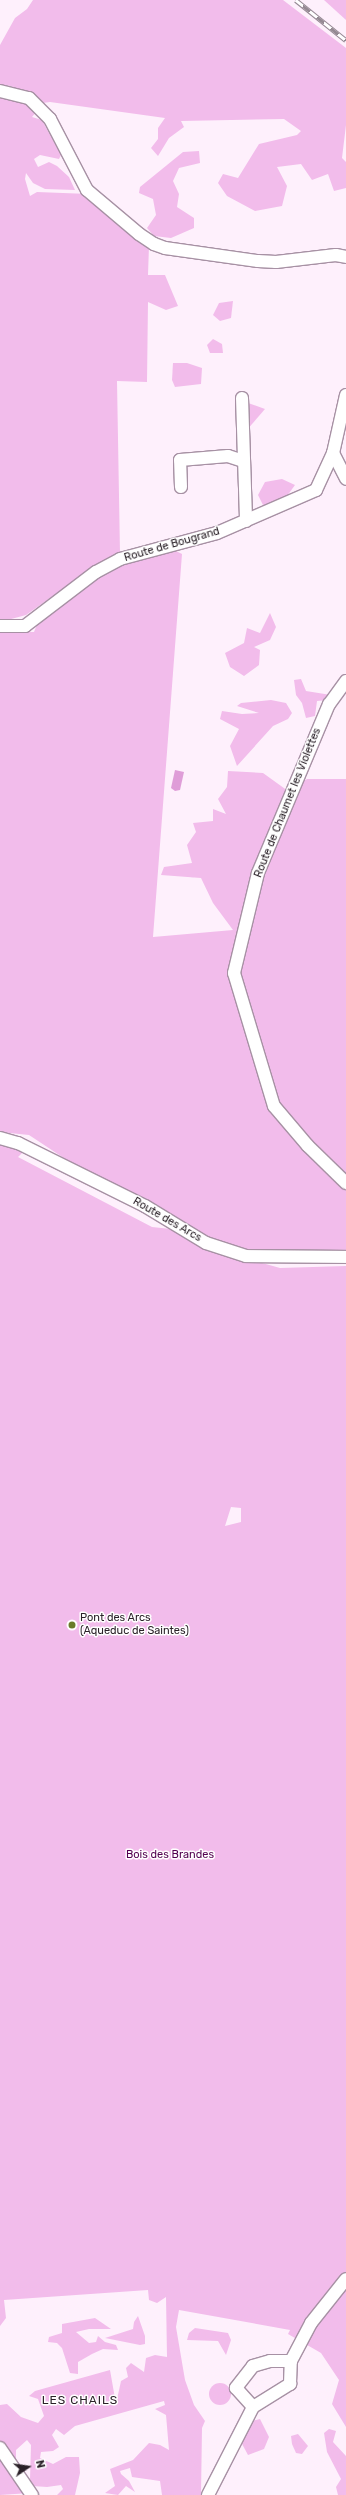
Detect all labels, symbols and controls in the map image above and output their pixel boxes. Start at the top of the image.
street label: Route de Bougrand [123,525,221,565]
street label: Route de Chaumet les Violettes [252,726,324,880]
street label: Route des Arcs [130,1195,204,1245]
place label: Pont des Arcs (Aqueduc de Saintes) [80,1612,189,1638]
marker: Pont des Arcs (Aqueduc de Saintes) [67,1620,77,1630]
park label: Bois des Brandes [126,1848,214,1862]
district label: LES CHAILS [42,2394,118,2408]
north arrow [8,2447,48,2487]
text: N [33,2459,47,2470]

